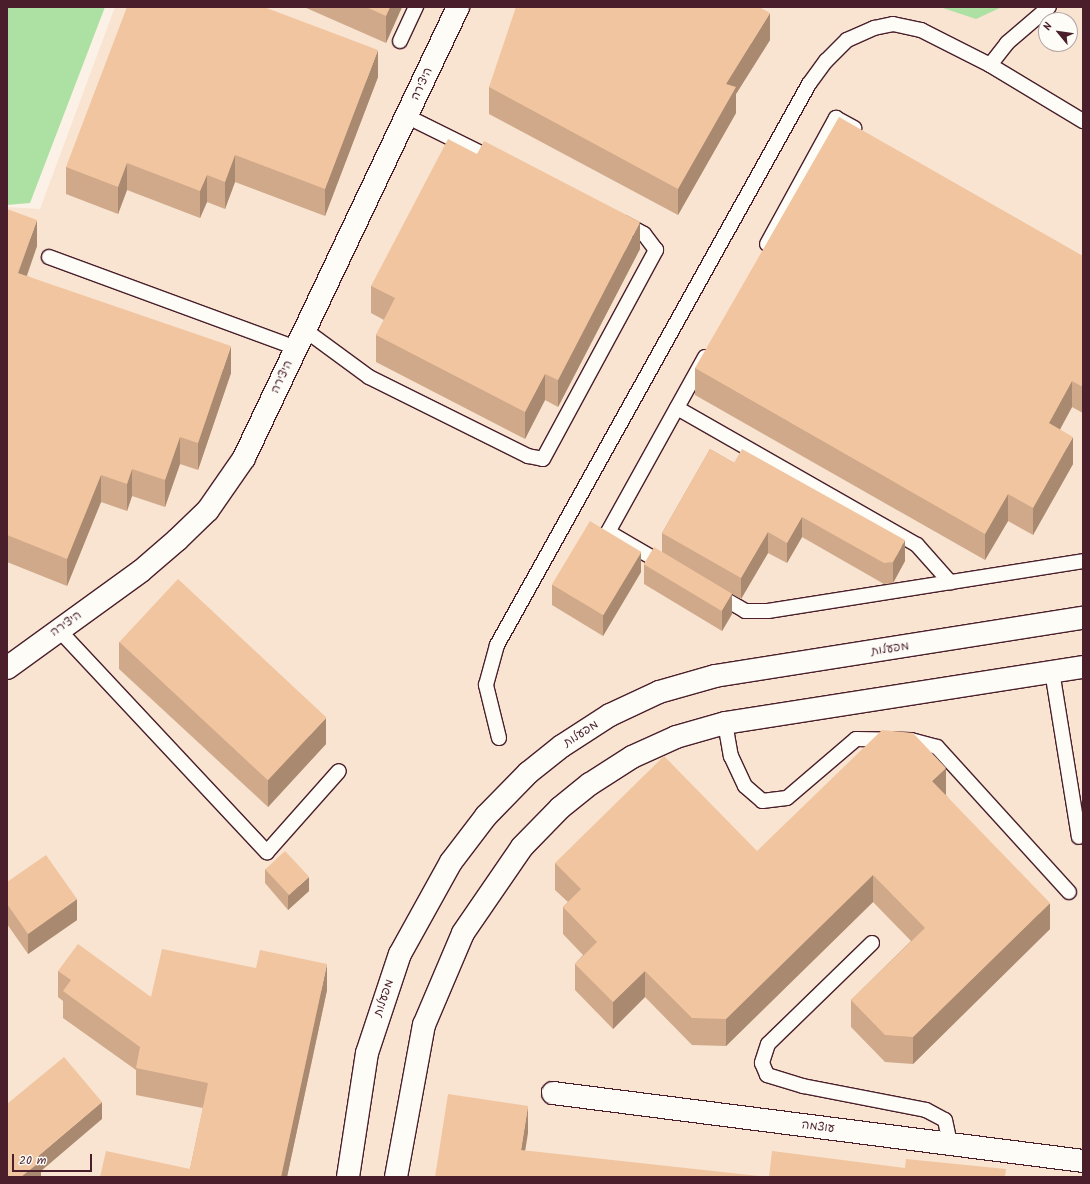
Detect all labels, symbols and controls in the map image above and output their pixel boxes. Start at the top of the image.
north arrow [1038,12,1078,52]
text: N [1039,19,1058,34]
street label: היצירה [408,65,436,103]
street label: היצירה [268,358,296,396]
street label: היצירה [48,608,84,640]
street label: מפעלות [870,639,910,659]
street label: מפעלות [561,717,601,751]
street label: מפעלות [371,977,397,1019]
street label: עוצמה [801,1118,835,1136]
scale bar [14,1146,94,1172]
text: 20 m [19,1151,46,1170]

